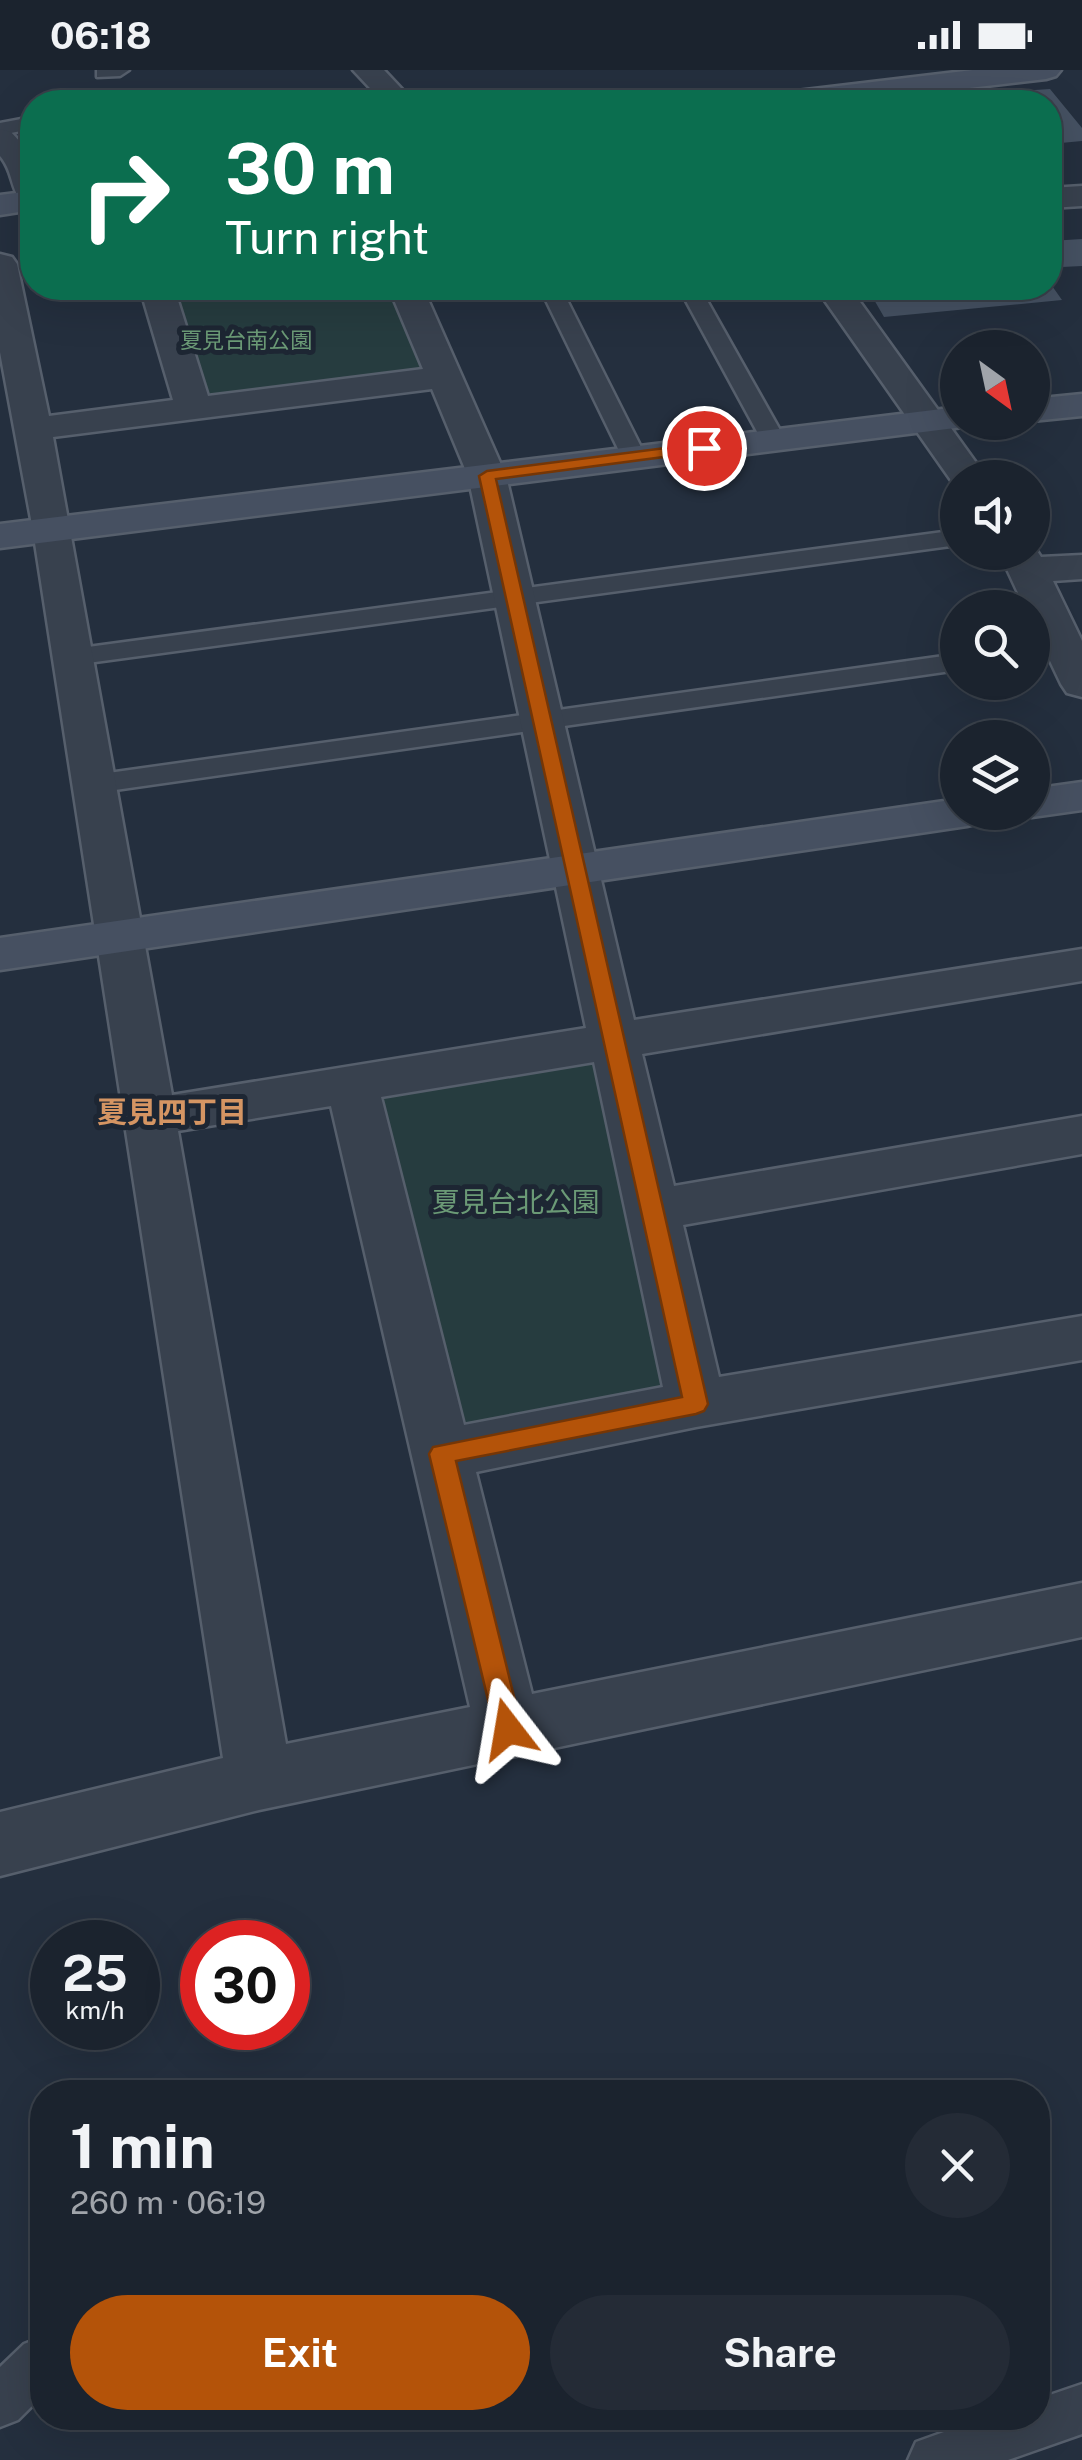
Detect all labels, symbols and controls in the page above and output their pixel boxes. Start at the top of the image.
text: 06:18 [50,13,151,58]
text: 30 m [225,127,395,210]
icon: right [60,130,190,260]
text: Turn right [225,211,429,264]
park label: 夏見台南公園 [180,327,312,353]
north arrow [940,330,1050,440]
map controls [940,330,1050,830]
pin [662,406,747,491]
icon: arrive [677,421,732,476]
button: sound [940,460,1050,570]
button: search [940,590,1050,700]
button: layers [940,720,1050,830]
district label: 夏見四丁目 [97,1094,247,1130]
park label: 夏見台北公園 [432,1185,600,1218]
position arrow [456,1677,560,1781]
speed limit sign: 30 [180,1920,310,2050]
text: 25 [62,1943,128,2002]
text: km/h [66,1995,124,2025]
text: 1 min [70,2111,215,2182]
button: close [905,2113,1010,2218]
text: 260 m · 06:19 [70,2184,266,2221]
button: Exit [70,2295,530,2410]
button: Share [550,2295,1010,2410]

